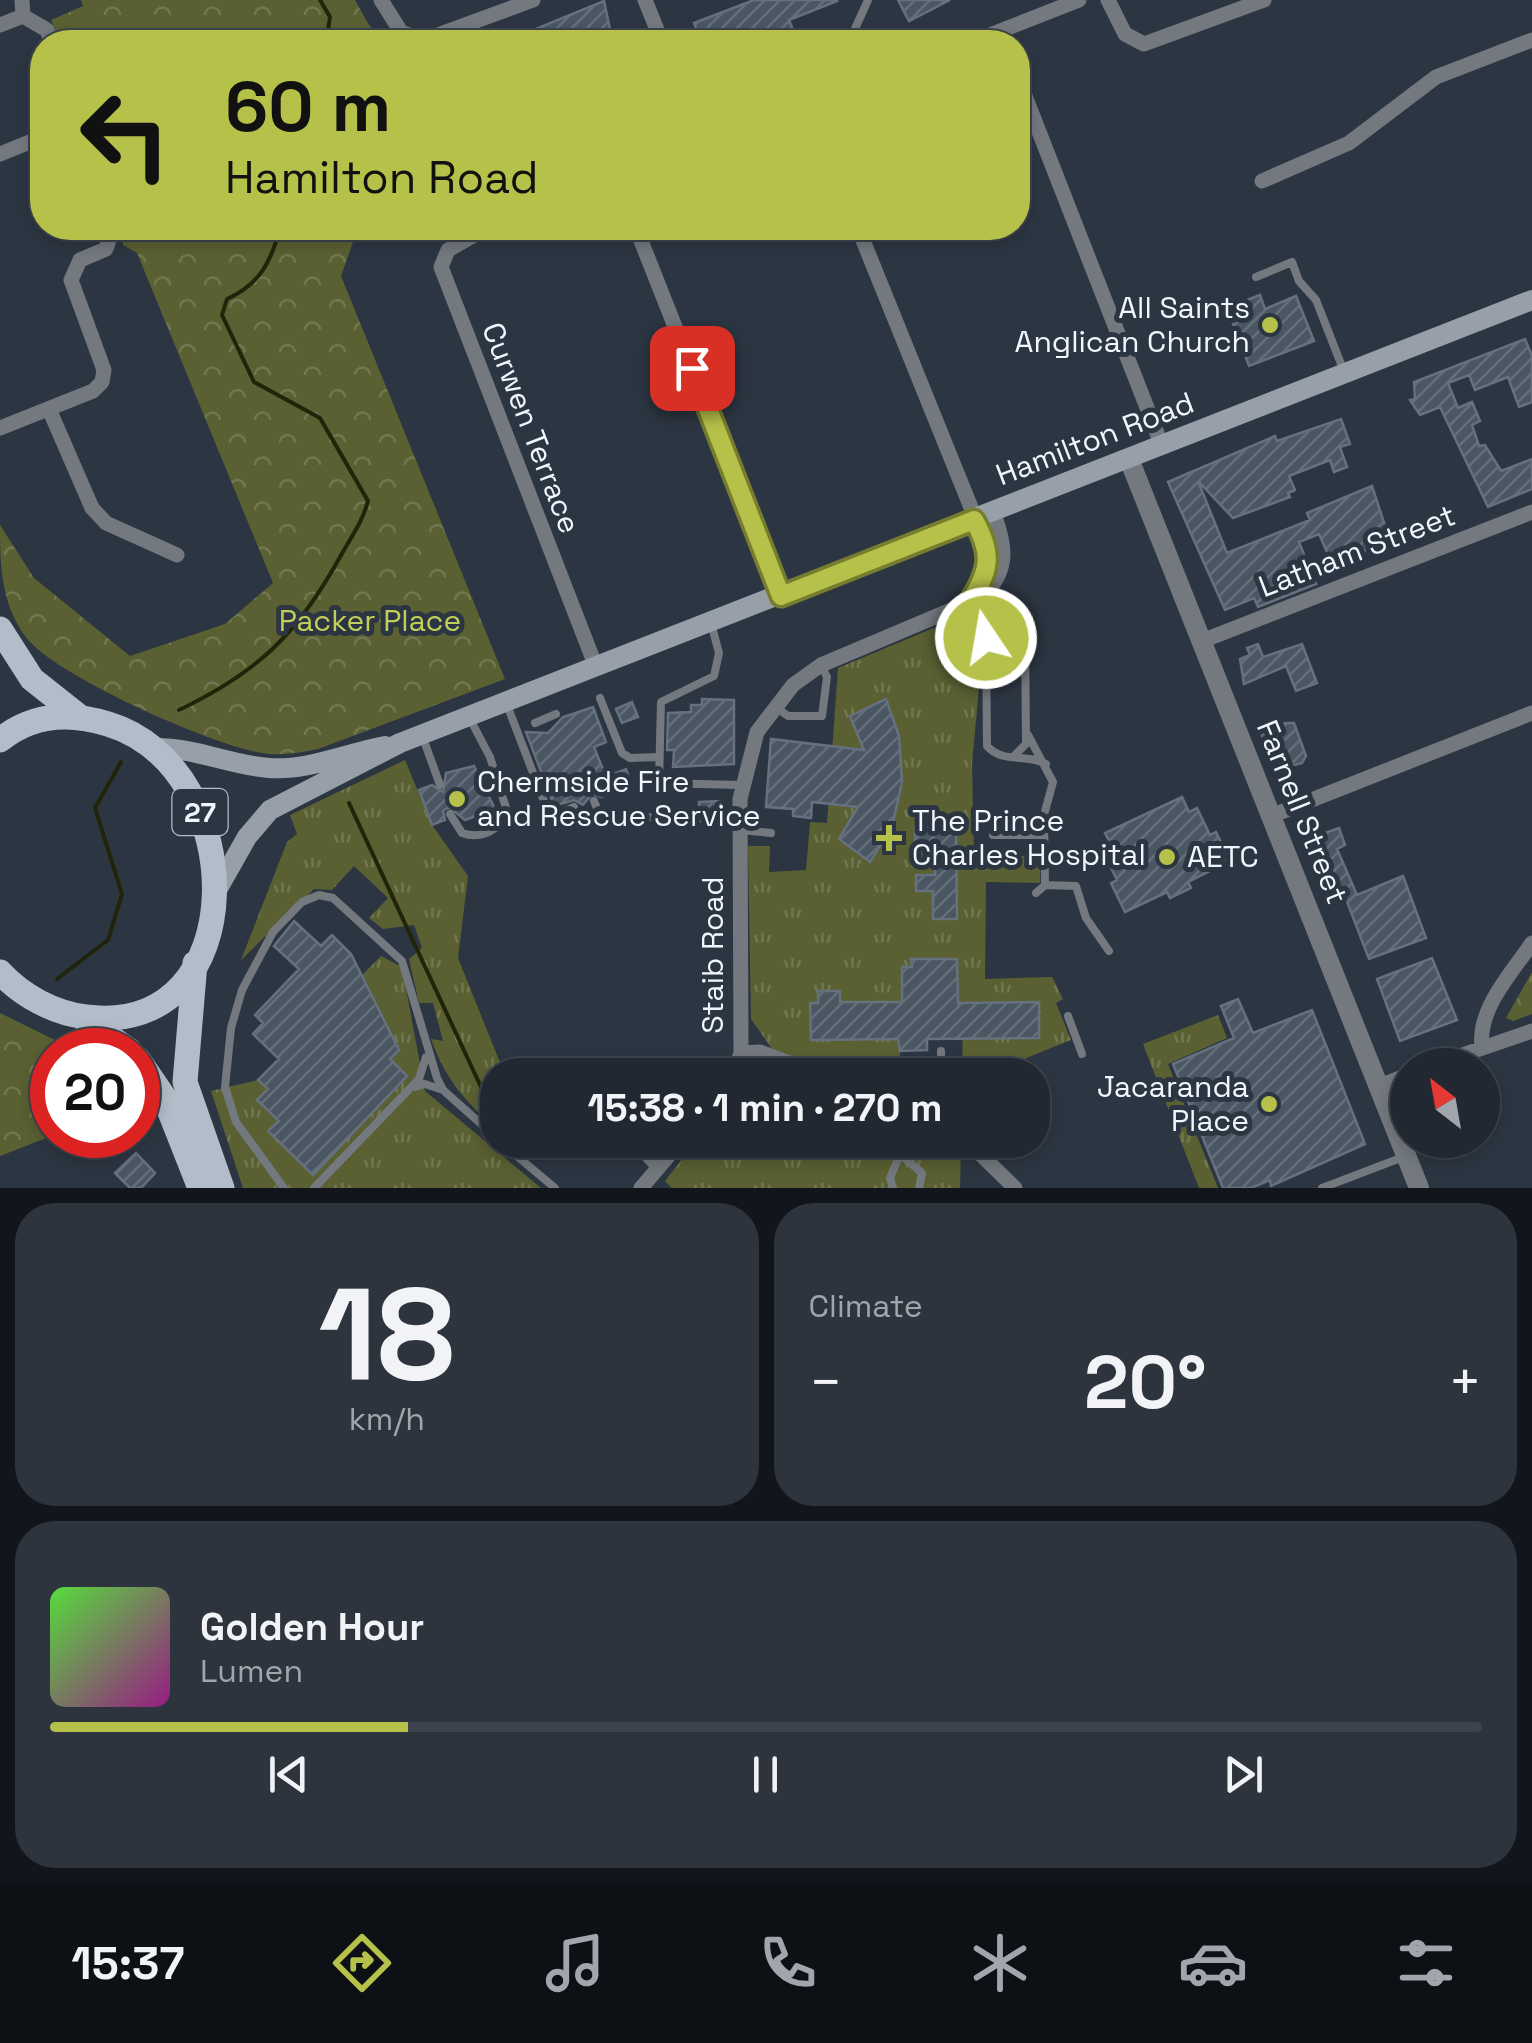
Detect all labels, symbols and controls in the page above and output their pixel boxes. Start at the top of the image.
text: 60 m [225,62,391,151]
icon: left [60,70,190,200]
text: Hamilton Road [225,149,538,206]
place label: All Saints Anglican Church [1015,288,1250,361]
marker: All Saints Anglican Church [1259,314,1281,336]
street label: Curwen Terrace [473,317,590,539]
pin [650,326,735,411]
icon: arrive [665,341,720,396]
street label: Hamilton Road [990,383,1199,494]
street label: Latham Street [1253,495,1461,606]
position arrow [934,586,1038,690]
park label: Packer Place [279,601,461,640]
street label: Farnell Street [1248,714,1357,909]
place label: Chermside Fire and Rescue Service [477,762,761,835]
marker: Chermside Fire and Rescue Service [446,788,468,810]
road number: 27 [172,789,228,835]
place label: The Prince Charles Hospital [912,801,1146,874]
marker: The Prince Charles Hospital [876,825,902,851]
place label: AETC [1187,837,1259,876]
marker: AETC [1156,846,1178,868]
street label: Staib Road [693,876,732,1034]
speed limit sign: 20 [30,1028,160,1158]
north arrow [1390,1048,1500,1158]
map controls [1390,1048,1500,1158]
place label: Jacaranda Place [1097,1067,1249,1140]
text: 15:38 · 1 min · 270 m [588,1084,943,1132]
marker: Jacaranda Place [1258,1093,1280,1115]
text: 18 [318,1251,455,1417]
text: Climate [809,1286,923,1326]
text: 20° [1084,1334,1207,1430]
text: − [809,1347,843,1417]
text: + [1448,1347,1482,1417]
text: km/h [349,1399,425,1439]
text: Golden Hour [200,1603,424,1651]
text: Lumen [200,1651,303,1691]
icon: previous [261,1747,316,1802]
icon: pause [738,1747,793,1802]
icon: next [1216,1747,1271,1802]
icon: directions [327,1928,397,1998]
icon: music [540,1928,610,1998]
icon: phone [753,1928,823,1998]
icon: climate [965,1928,1035,1998]
icon: car [1178,1928,1248,1998]
icon: filters [1391,1928,1461,1998]
text: 15:37 [71,1935,184,1992]

